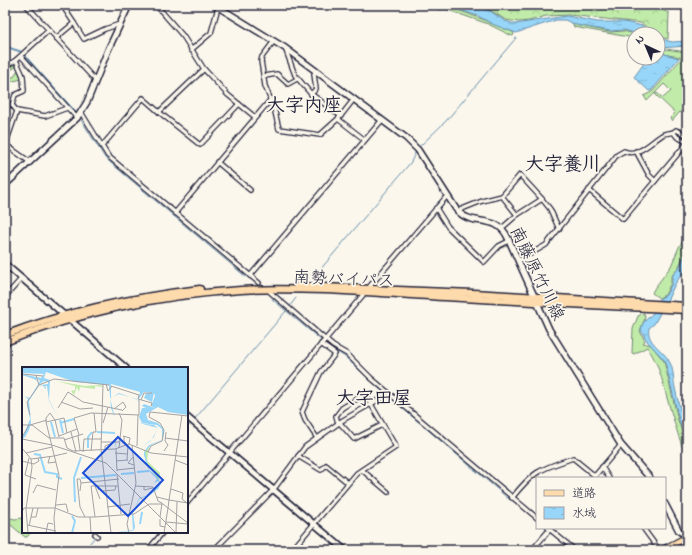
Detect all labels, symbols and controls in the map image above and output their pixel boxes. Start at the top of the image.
north arrow [626,26,666,66]
text: N [632,31,648,48]
district label: 大字内座 [266,93,342,120]
district label: 大字養川 [525,152,601,179]
street label: 南藤原竹川線 [503,222,570,325]
street label: 南勢バイパス [293,265,395,294]
inset map [22,367,188,533]
district label: 大字田屋 [336,386,412,413]
legend [536,477,666,529]
text: 道路 [572,485,596,503]
text: 水域 [572,505,596,523]

